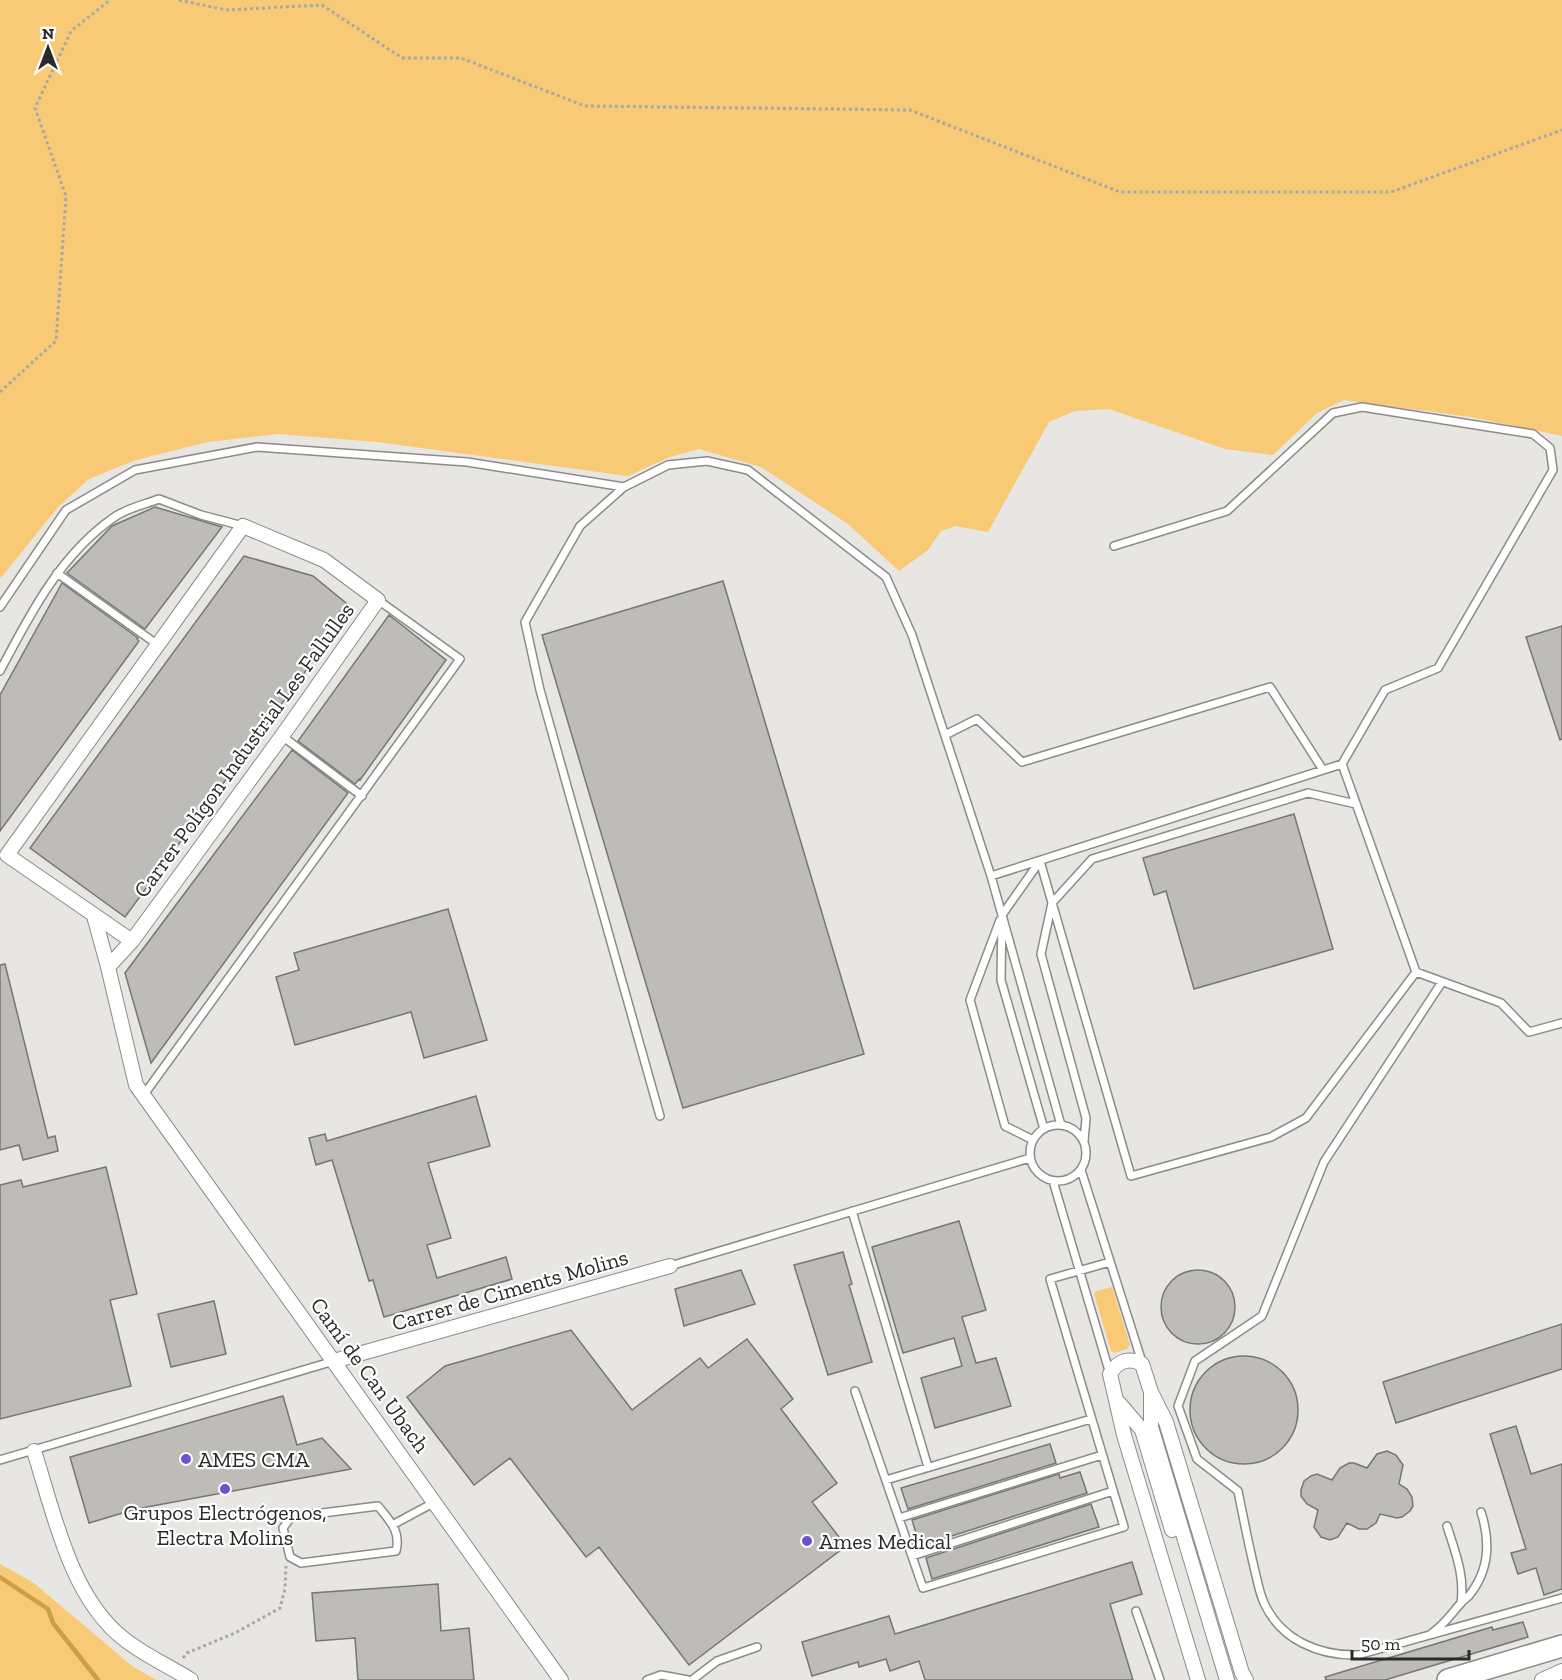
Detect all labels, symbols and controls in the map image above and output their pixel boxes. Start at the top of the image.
north arrow [18,18,78,78]
text: N [42,24,54,43]
street label: Carrer Polígon Industrial Les Fallulles [128,597,360,903]
street label: Carrer de Ciments Molins [389,1243,631,1337]
street label: Camí de Can Ubach [305,1292,436,1459]
place label: AMES CMA [198,1446,310,1473]
marker: AMES CMA [179,1452,193,1466]
marker: Grupos Electrógenos, Electra Molins [218,1482,232,1496]
place label: Grupos Electrógenos, Electra Molins [123,1499,327,1551]
place label: Ames Medical [819,1528,951,1555]
marker: Ames Medical [800,1534,814,1548]
scale bar [1352,1623,1469,1661]
text: 50 m [1361,1633,1401,1655]

